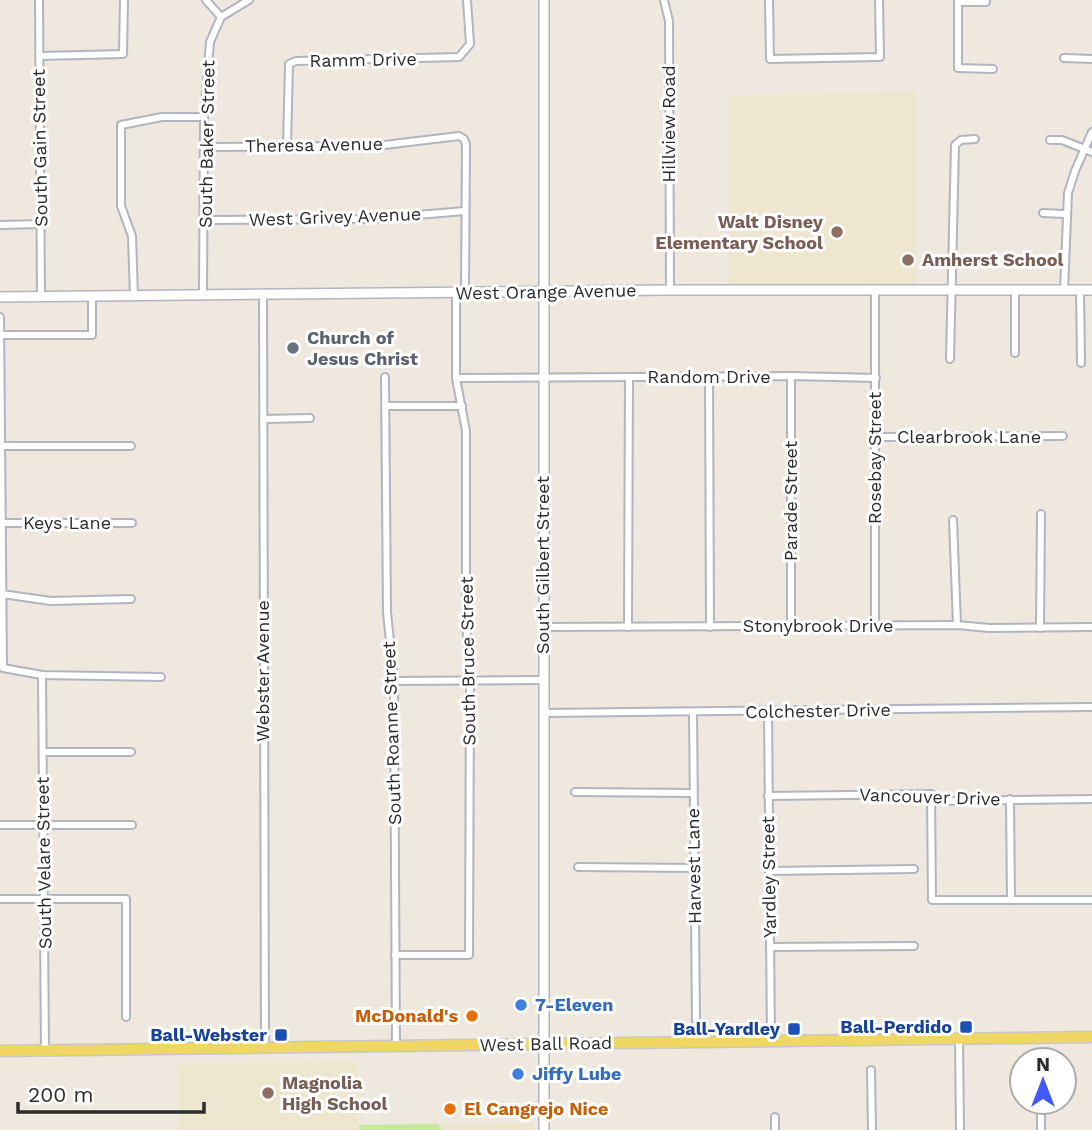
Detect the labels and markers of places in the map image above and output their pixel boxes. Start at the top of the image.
place label: Walt Disney Elementary School [655,211,824,253]
marker: Walt Disney Elementary School [829,224,845,240]
place label: Amherst School [922,249,1063,270]
marker: Amherst School [900,252,916,268]
place label: Church of Jesus Christ [307,327,418,369]
marker: Church of Jesus Christ [285,340,301,356]
place label: 7-Eleven [535,994,613,1015]
marker: 7-Eleven [513,997,529,1013]
place label: McDonald's [355,1005,458,1026]
marker: McDonald's [464,1008,480,1024]
place label: Ball-Perdido [840,1016,952,1037]
place label: Ball-Yardley [673,1018,781,1039]
marker: Ball-Perdido [958,1019,974,1035]
marker: Ball-Yardley [786,1021,802,1037]
place label: Ball-Webster [150,1024,267,1045]
marker: Ball-Webster [273,1027,289,1043]
place label: Jiffy Lube [532,1063,622,1084]
marker: Jiffy Lube [510,1066,526,1082]
place label: Magnolia High School [282,1072,388,1114]
marker: Magnolia High School [260,1085,276,1101]
place label: El Cangrejo Nice [464,1098,608,1119]
marker: El Cangrejo Nice [442,1101,458,1117]

